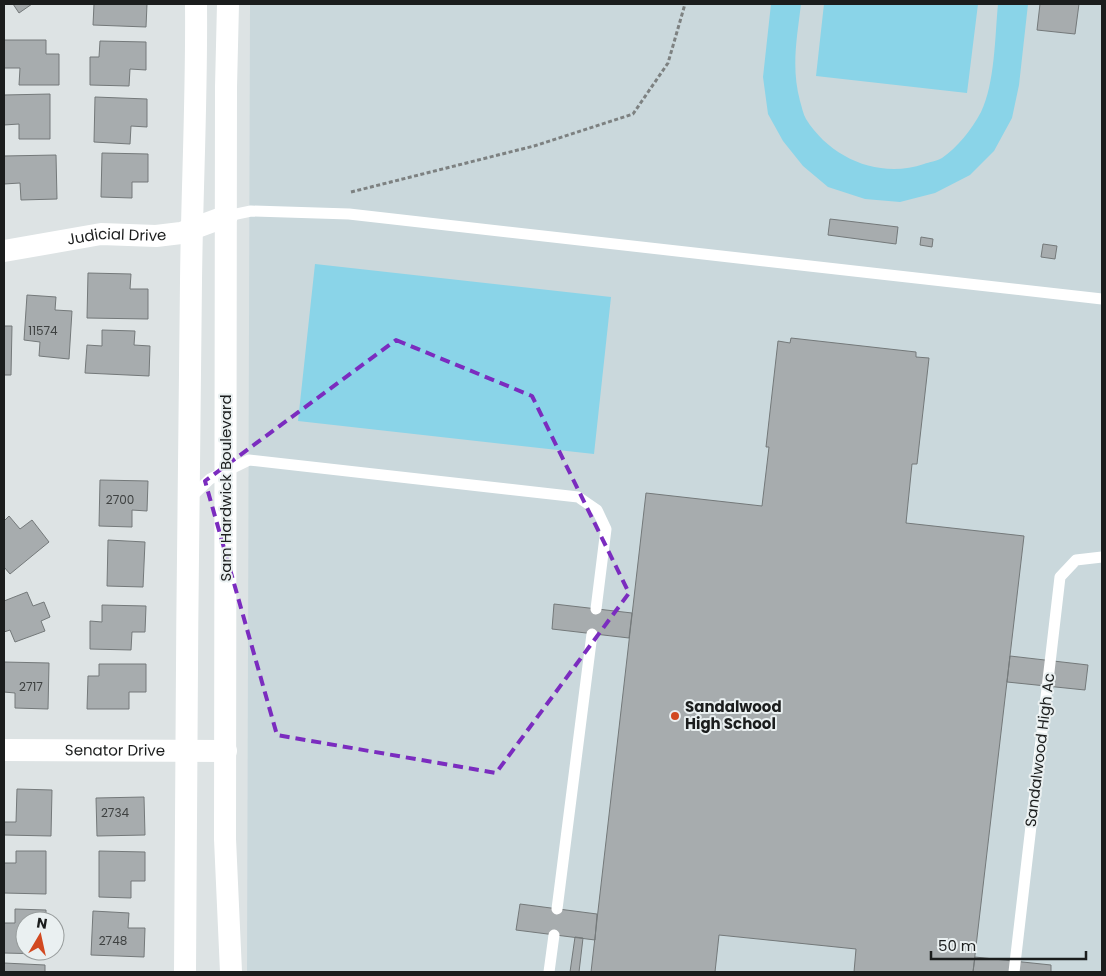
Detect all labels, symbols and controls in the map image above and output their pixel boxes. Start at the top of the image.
street label: Judicial Drive [65,223,167,250]
house number: 11574 [28,322,58,339]
street label: Sam Hardwick Boulevard [215,394,236,582]
house number: 2700 [106,491,134,508]
street label: Sandalwood High Ac [1020,672,1059,828]
house number: 2717 [19,678,43,695]
place label: Sandalwood High School [685,696,782,734]
marker: Sandalwood High School [669,710,681,722]
street label: Senator Drive [65,739,165,761]
house number: 2734 [101,804,129,821]
north arrow [15,911,65,961]
text: N [35,912,49,934]
scale bar [931,928,1086,960]
house number: 2748 [99,932,127,949]
text: 50 m [938,935,976,956]

